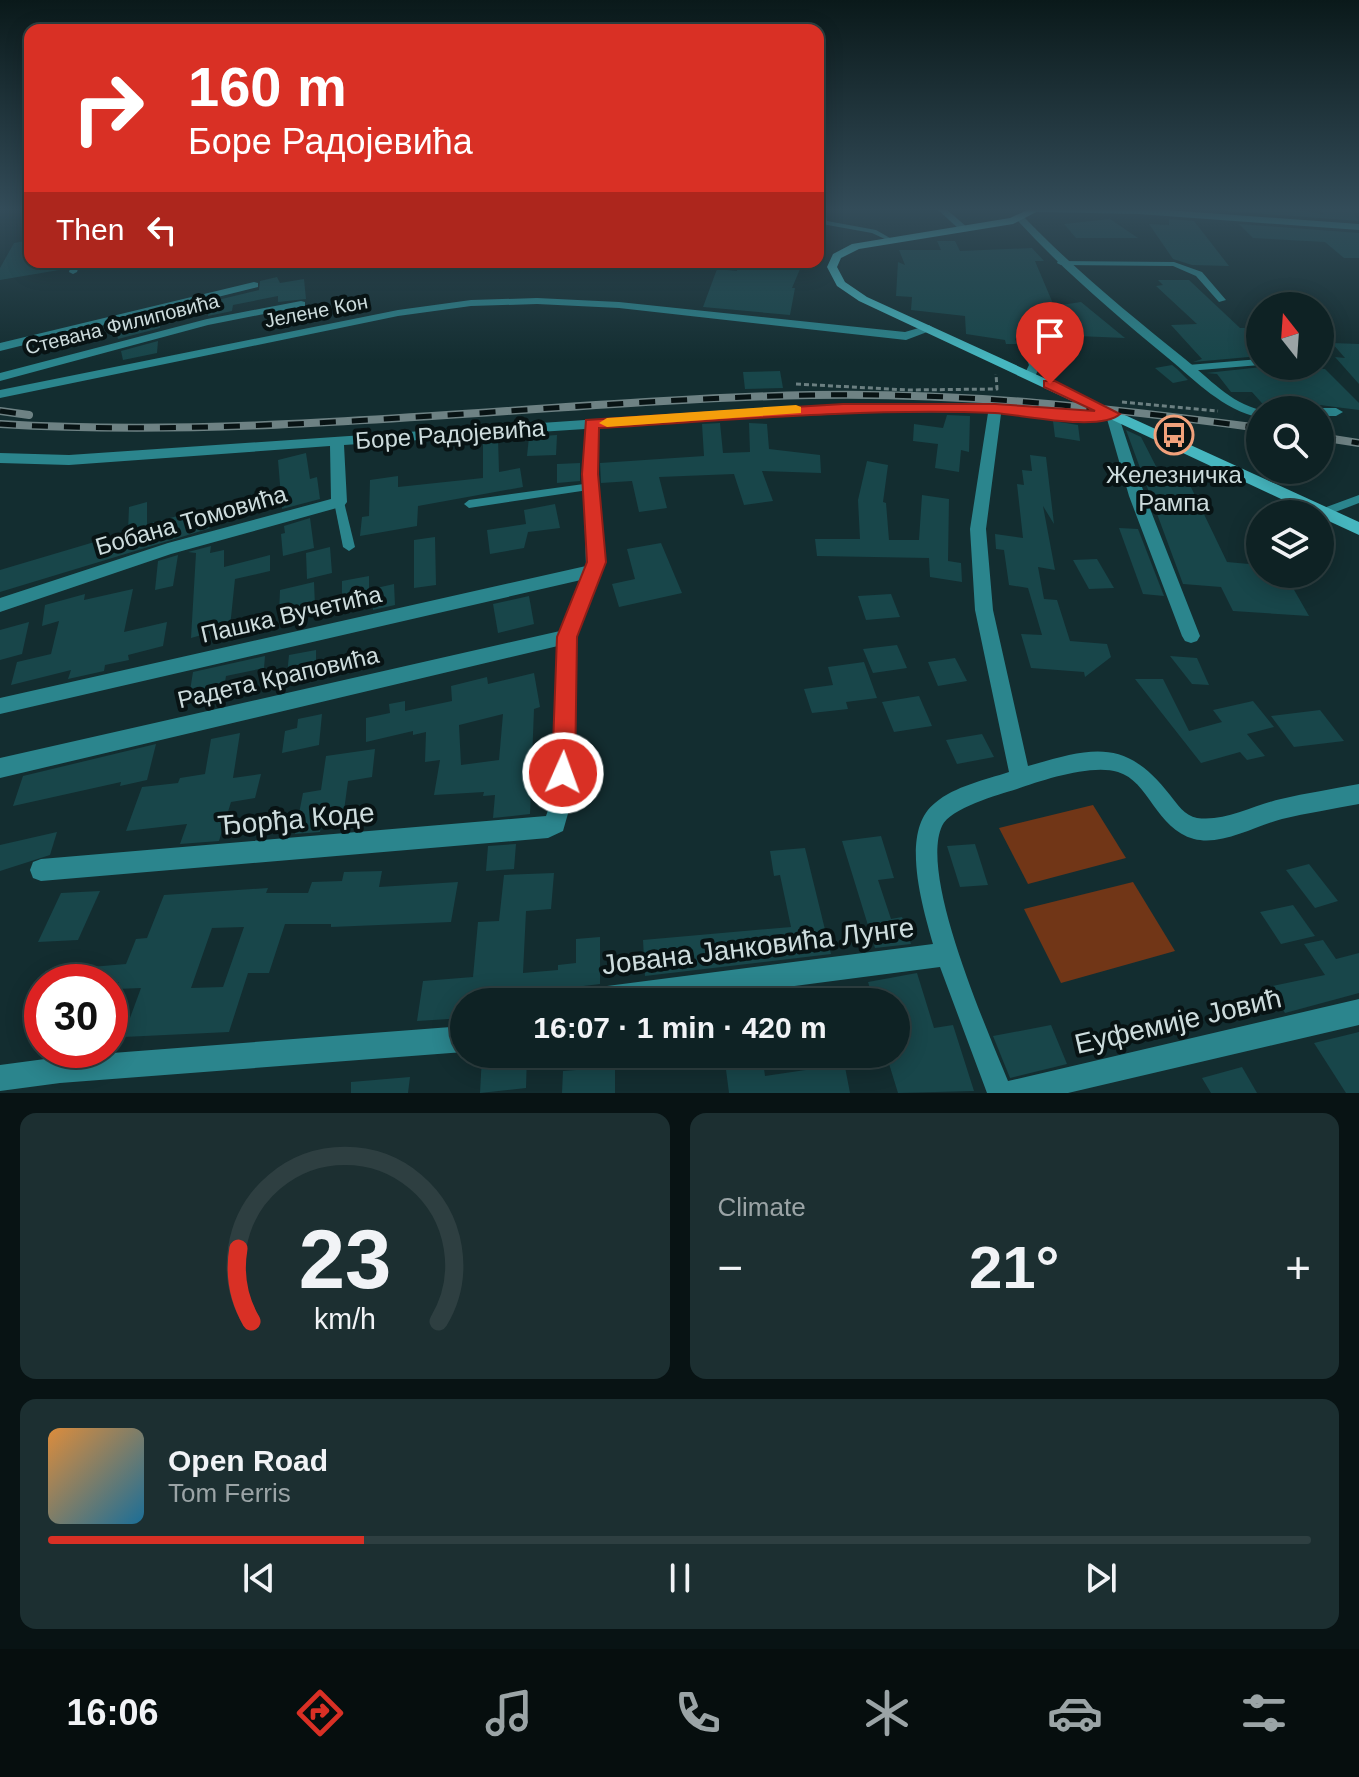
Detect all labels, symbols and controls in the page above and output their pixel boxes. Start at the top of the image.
text: 160 m [188,55,347,118]
icon: right [56,56,160,160]
text: Боре Радојевића [188,121,473,162]
icon: left [140,208,184,252]
text: Then [56,213,124,246]
street label: Стевана Филиповића [23,289,222,359]
street label: Јелене Кон [262,290,370,332]
north arrow [1246,292,1334,380]
map controls [1246,292,1334,588]
pin [1016,302,1084,384]
icon: arrive [1028,314,1072,358]
button: search [1246,396,1334,484]
street label: Боре Радојевића [354,414,546,454]
bus stop icon: Железничка Рампа [1153,414,1195,456]
place label: Железничка Рампа [1106,461,1243,516]
street label: Бобана Томовића [92,480,290,560]
button: layers [1246,500,1334,588]
street label: Пашка Вучетића [198,580,385,648]
street label: Радета Краповића [175,641,382,713]
position arrow [521,731,605,815]
street label: Ђорђа Коде [216,797,376,841]
street label: Јована Јанковића Лунге [600,911,916,981]
speed limit sign: 30 [24,964,128,1068]
street label: Еуфемије Јовић [1072,982,1284,1060]
text: 16:07 · 1 min · 420 m [533,1011,827,1044]
text: Climate [718,1192,806,1222]
text: 23 [298,1213,391,1306]
text: 21° [969,1234,1060,1301]
text: − [718,1243,743,1292]
text: + [1285,1243,1311,1292]
text: km/h [314,1303,376,1335]
text: Open Road [168,1444,328,1477]
text: Tom Ferris [168,1478,291,1508]
icon: previous [237,1556,281,1600]
icon: pause [658,1556,702,1600]
icon: next [1079,1556,1123,1600]
icon: directions [292,1685,348,1741]
icon: music [481,1685,537,1741]
icon: phone [670,1685,726,1741]
icon: climate [859,1685,915,1741]
icon: car [1047,1685,1103,1741]
icon: filters [1236,1685,1292,1741]
text: 16:06 [66,1692,159,1733]

